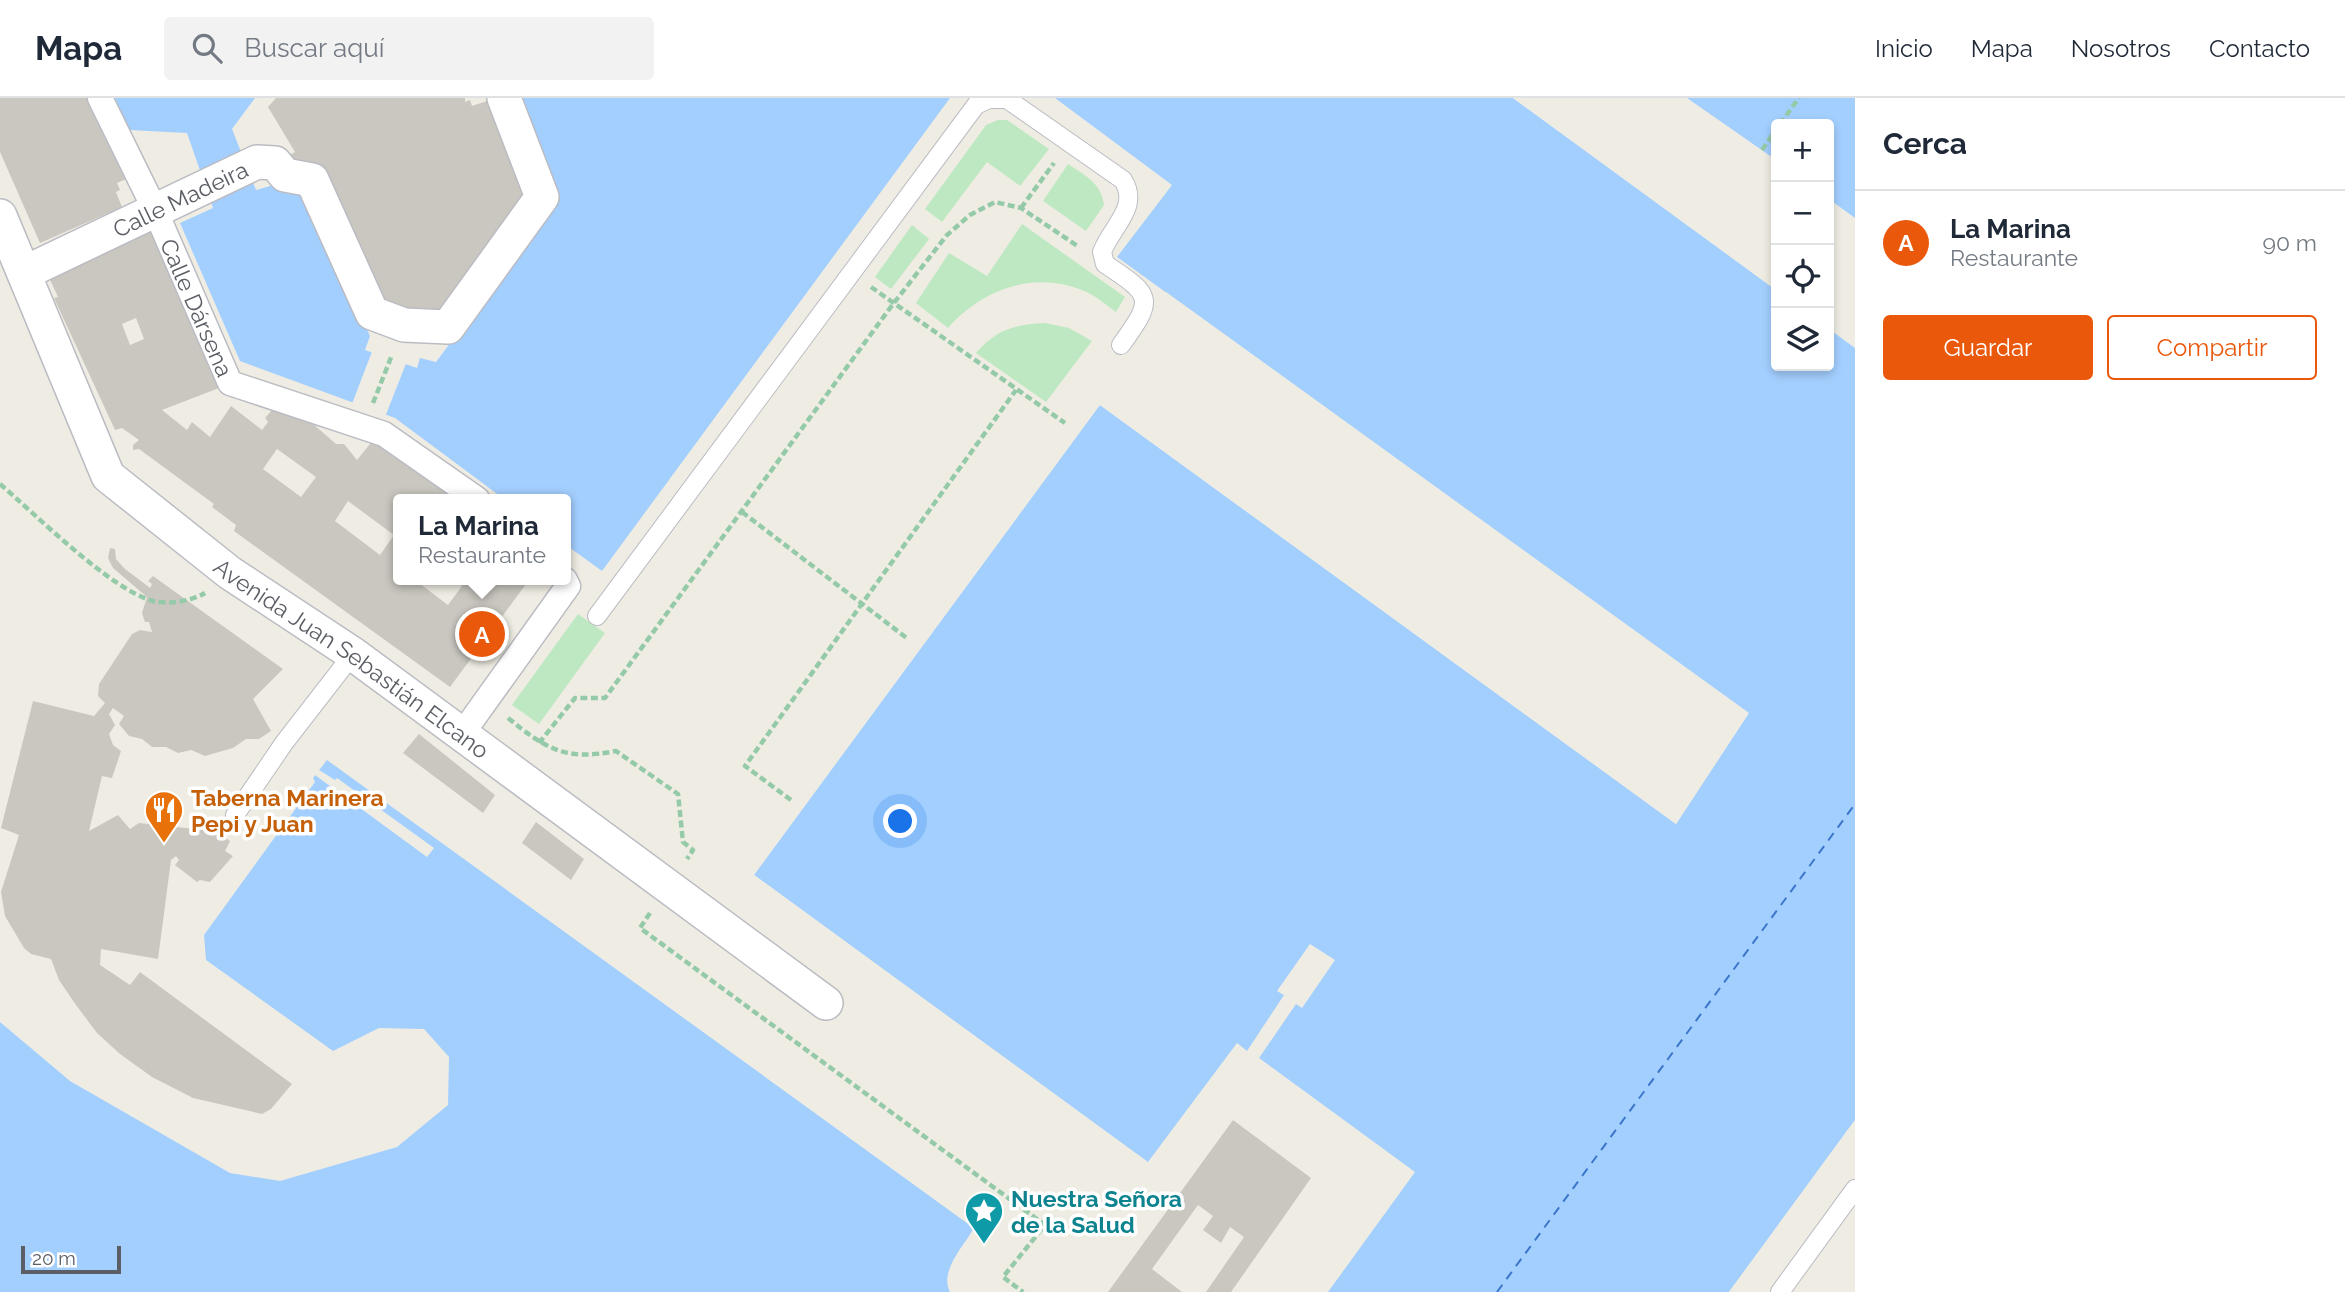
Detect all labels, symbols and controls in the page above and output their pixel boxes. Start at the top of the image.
search box [164,17,654,80]
text: Mapa [35,29,122,68]
icon: search [188,29,226,67]
text: Buscar aquí [244,33,384,63]
text: Inicio [1875,34,1933,63]
text: Mapa [1971,34,2033,63]
text: Nosotros [2071,34,2171,63]
text: Contacto [2209,34,2310,63]
map controls [1771,119,1834,371]
button: + [1771,119,1834,182]
text: Cerca [1883,126,1967,161]
street label: Calle Madeira [108,155,252,242]
button: − [1771,182,1834,245]
text: La Marina [1950,214,2071,244]
text: A [1898,229,1914,256]
text: 90 m [2262,229,2317,256]
street label: Calle Dársena [155,234,239,381]
text: Restaurante [1950,244,2078,271]
button: locate [1771,245,1834,308]
button: layers [1771,308,1834,371]
button: Guardar [1883,315,2093,380]
button: Compartir [2107,315,2317,380]
popup [393,494,571,585]
text: La Marina [418,511,539,541]
text: Restaurante [418,541,546,568]
street label: Avenida Juan Sebastián Elcano [210,551,496,763]
pin: A [459,608,505,660]
place label: Taberna Marinera Pepi y Juan [191,784,384,837]
restaurant icon: Taberna Marinera Pepi y Juan [143,789,185,844]
your location [883,804,917,838]
place label: Nuestra Señora de la Salud [1011,1185,1182,1238]
place icon: Nuestra Señora de la Salud [963,1190,1005,1245]
scale bar [21,1243,121,1275]
text: 20 m [32,1247,76,1269]

